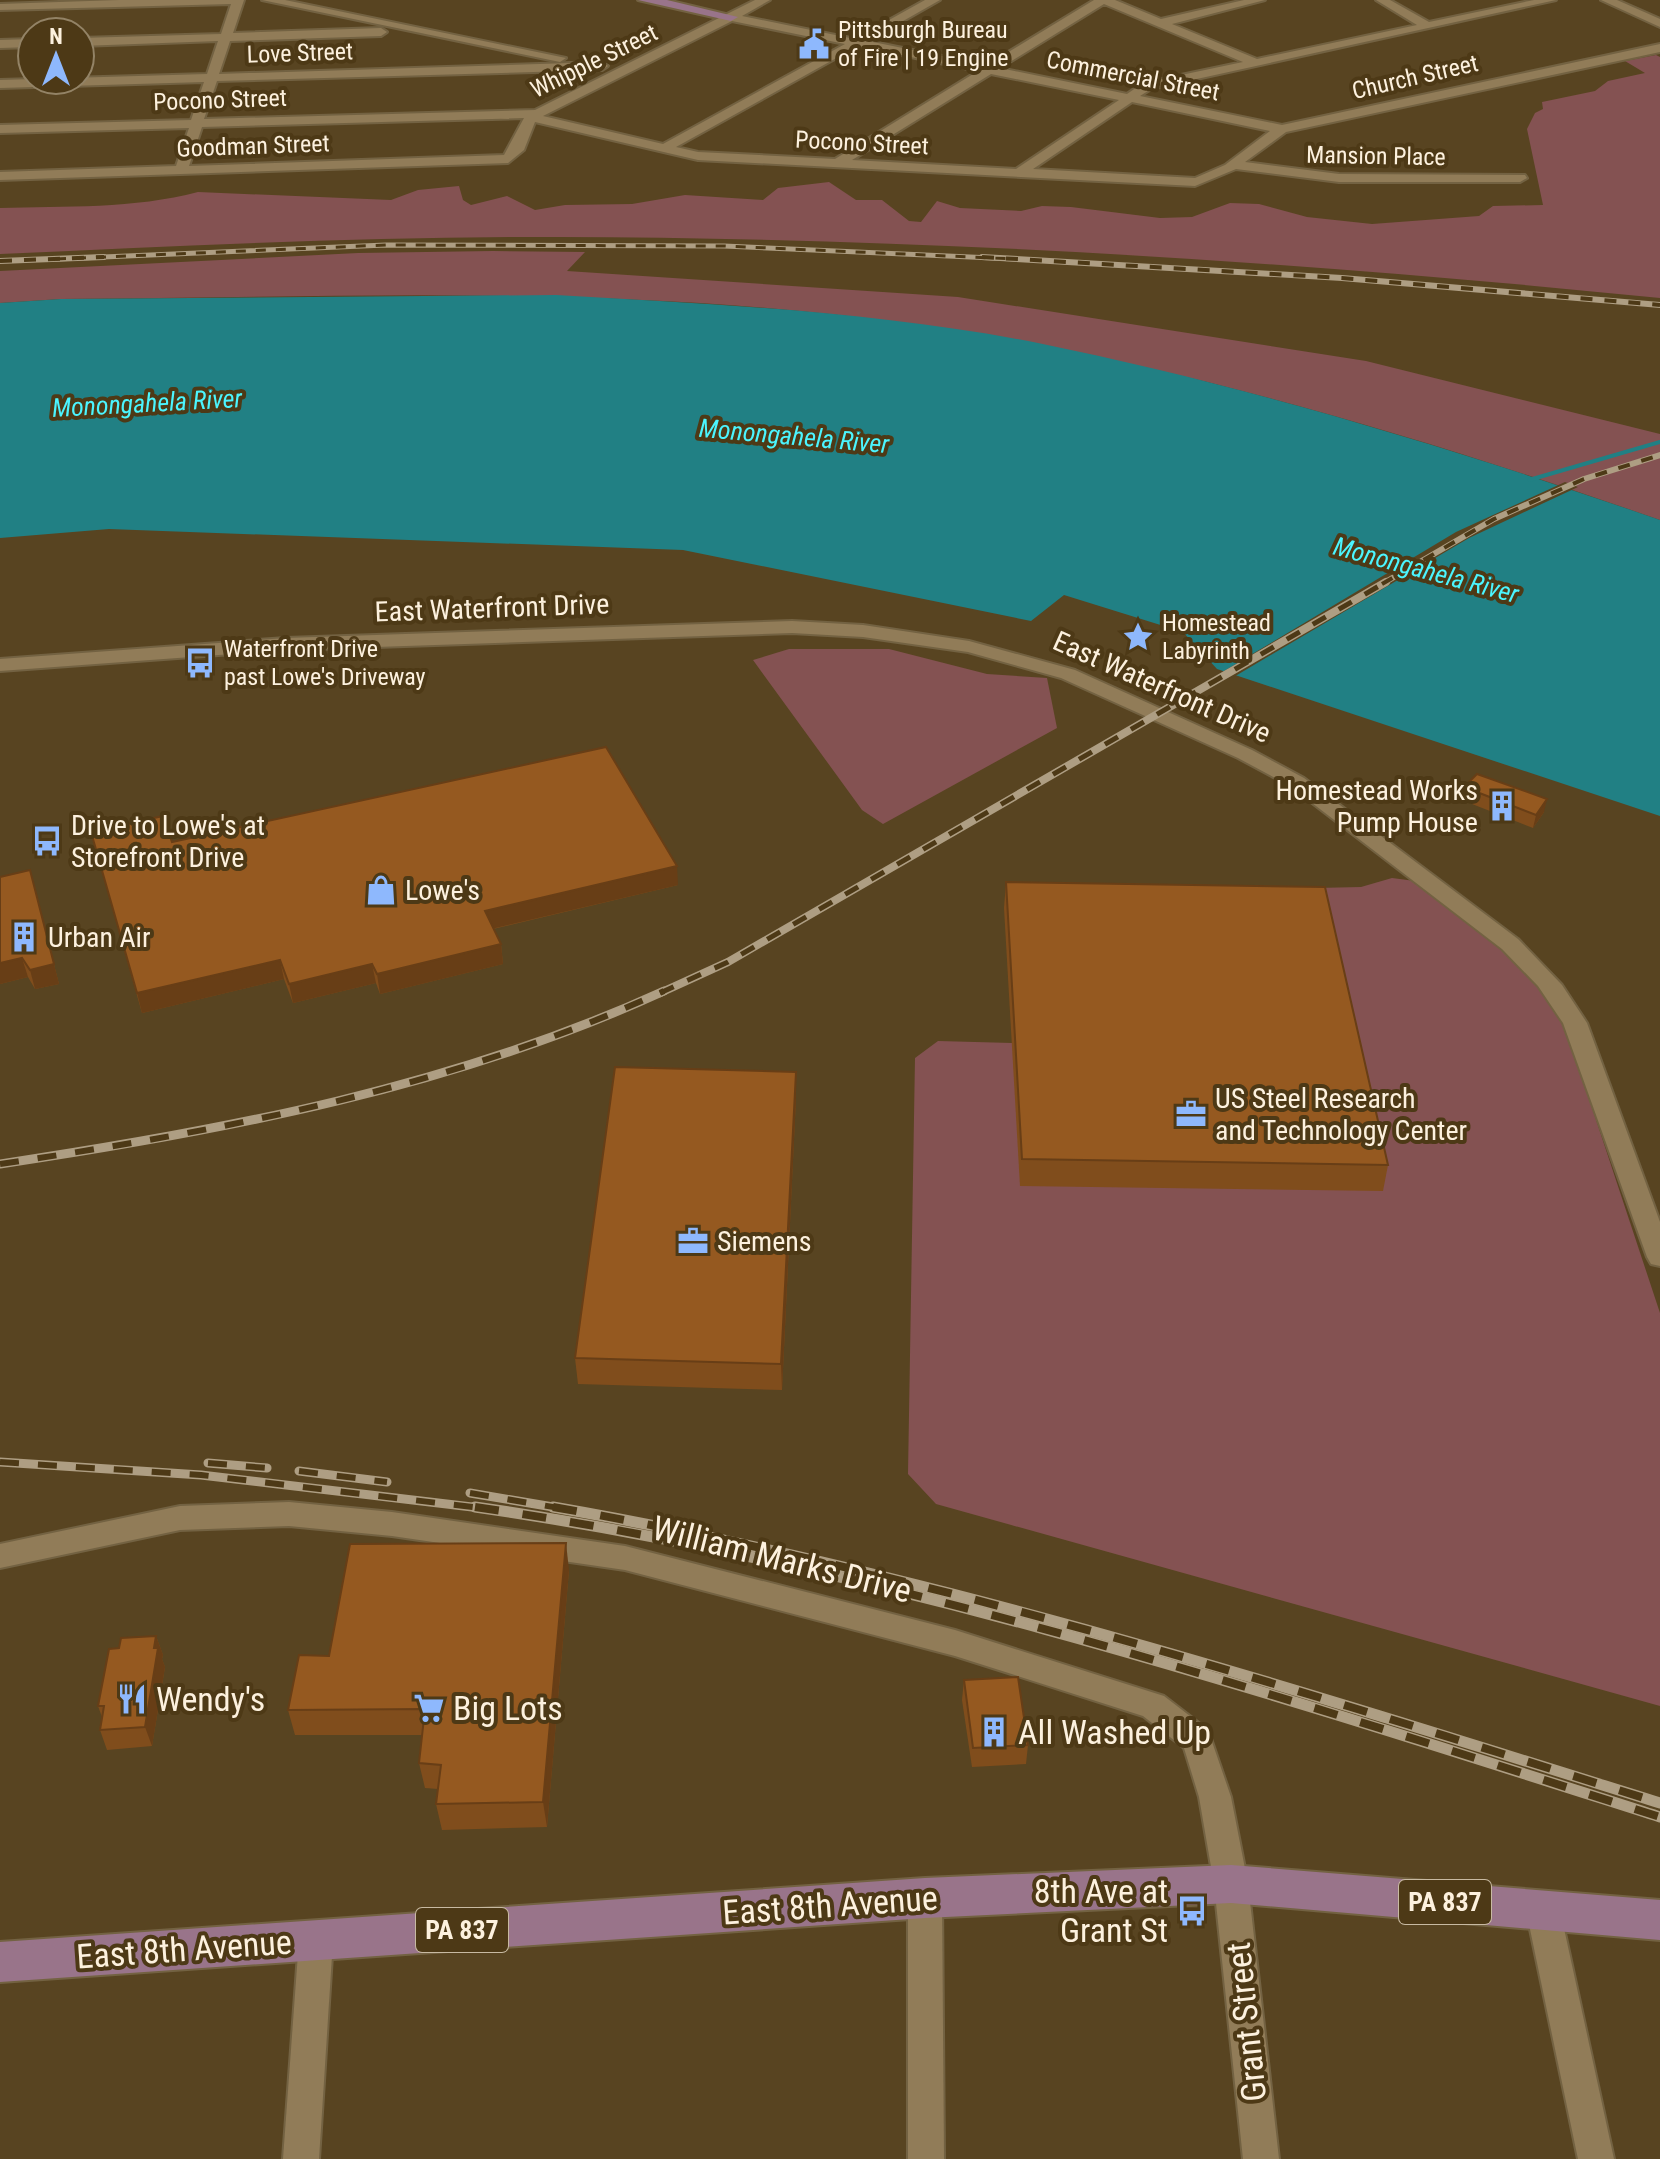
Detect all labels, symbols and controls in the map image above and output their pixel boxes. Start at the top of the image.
north arrow [16,16,96,96]
place label: Pittsburgh Bureau of Fire | 19 Engine [838,16,1008,72]
street label: Whipple Street [526,18,662,104]
text: N [49,24,63,49]
public building icon: Pittsburgh Bureau of Fire | 19 Engine [797,27,831,61]
street label: Love Street [246,37,354,69]
street label: Commercial Street [1044,46,1222,106]
street label: Church Street [1349,49,1481,105]
street label: Pocono Street [153,84,287,116]
street label: Pocono Street [794,126,930,160]
street label: Goodman Street [176,129,330,163]
street label: Mansion Place [1306,141,1446,171]
water label: Monongahela River [51,383,244,423]
water label: Monongahela River [698,413,891,459]
water label: Monongahela River [1330,531,1523,609]
street label: East Waterfront Drive [374,587,610,629]
place label: Homestead Labyrinth [1162,609,1271,665]
place icon: Homestead Labyrinth [1121,620,1155,654]
street label: East Waterfront Drive [1048,624,1276,750]
place label: Waterfront Drive past Lowe's Driveway [224,635,426,691]
bus stop icon: Waterfront Drive past Lowe's Driveway [183,646,217,680]
place label: Homestead Works Pump House [1276,774,1478,839]
building icon: Homestead Works Pump House [1485,789,1519,823]
place label: Drive to Lowe's at Storefront Drive [71,809,265,874]
bus stop icon: Drive to Lowe's at Storefront Drive [30,824,64,858]
shop icon: Lowe's [364,873,398,907]
place label: Lowe's [405,874,480,907]
building icon: Urban Air [7,920,41,954]
place label: Urban Air [48,921,151,954]
place label: US Steel Research and Technology Center [1215,1082,1467,1147]
office icon: US Steel Research and Technology Center [1174,1097,1208,1131]
office icon: Siemens [676,1224,710,1258]
place label: Siemens [717,1225,812,1258]
street label: William Marks Drive [648,1507,916,1611]
place label: Wendy's [156,1679,265,1719]
restaurant icon: Wendy's [115,1682,149,1716]
place label: Big Lots [453,1688,563,1728]
supermarket icon: Big Lots [412,1691,446,1725]
place label: All Washed Up [1018,1712,1211,1752]
building icon: All Washed Up [977,1715,1011,1749]
place label: 8th Ave at Grant St [1034,1871,1168,1950]
street label: East 8th Avenue [721,1878,939,1932]
road number: PA 837 [1399,1880,1491,1924]
bus stop icon: 8th Ave at Grant St [1175,1894,1209,1928]
road number: PA 837 [416,1908,508,1952]
street label: East 8th Avenue [75,1922,293,1976]
street label: Grant Street [1218,1940,1274,2104]

